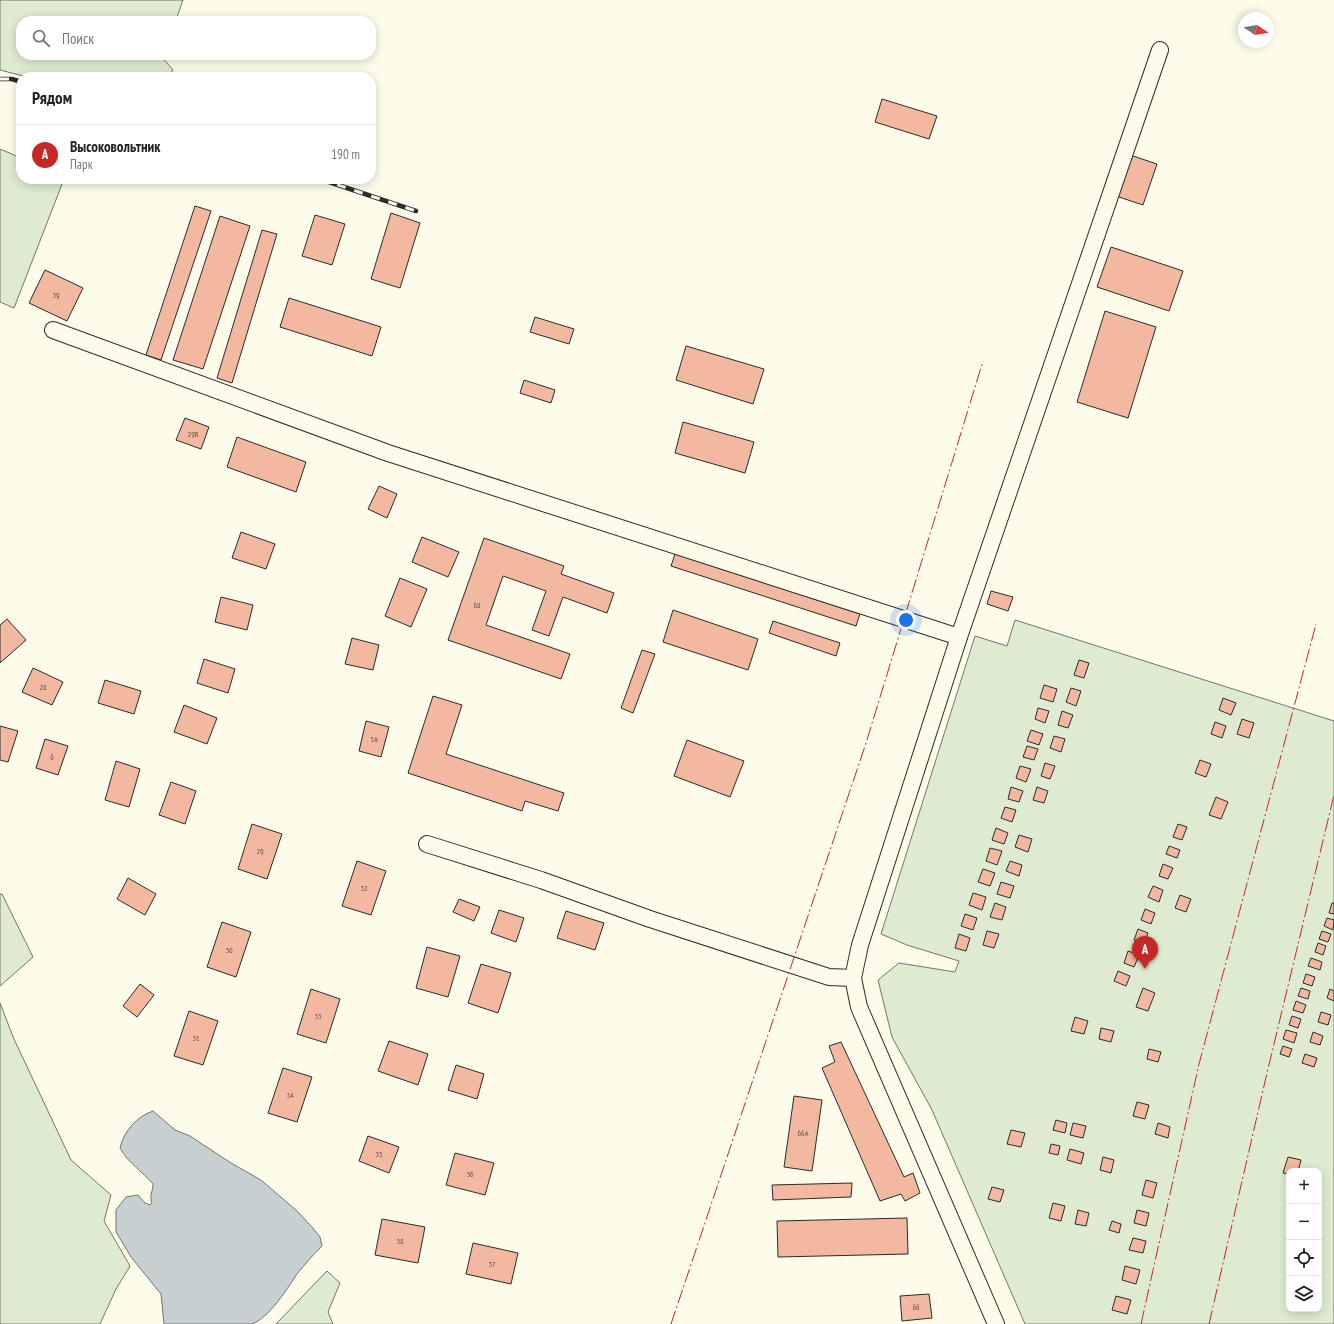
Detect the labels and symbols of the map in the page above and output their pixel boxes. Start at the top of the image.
north arrow [1238,12,1274,48]
house number: 39 [52,290,60,300]
house number: 29Б [188,429,199,439]
house number: 68 [473,600,481,610]
your location [896,610,916,630]
house number: 28 [39,682,47,692]
house number: 5А [370,734,378,744]
house number: 6 [50,752,54,762]
house number: 29 [256,846,264,856]
house number: 32 [360,883,368,893]
pin: A [1132,936,1158,969]
house number: 30 [225,945,233,955]
house number: 33 [314,1011,322,1021]
house number: 31 [192,1033,200,1043]
house number: 34 [286,1090,294,1100]
house number: 66А [798,1128,809,1138]
house number: 35 [375,1149,383,1159]
house number: 36 [466,1169,474,1179]
house number: 38 [396,1236,404,1246]
house number: 37 [488,1259,496,1269]
house number: 66 [912,1302,920,1312]

